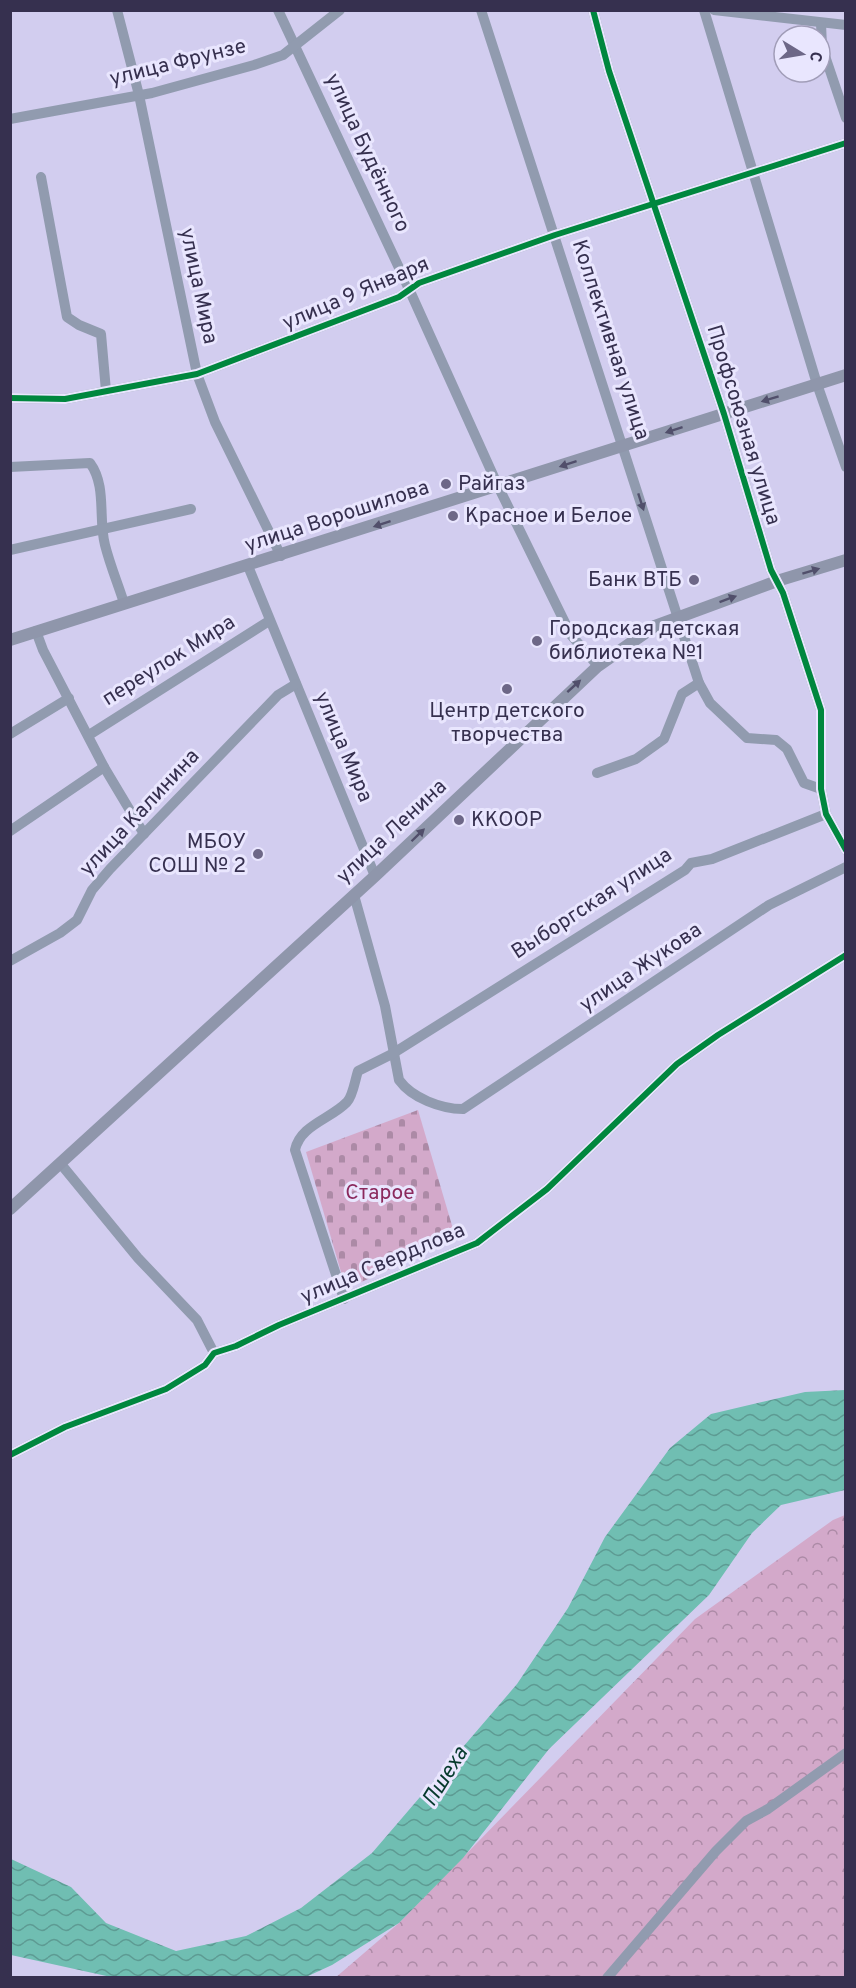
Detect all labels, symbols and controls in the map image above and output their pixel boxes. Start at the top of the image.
north arrow [772,24,832,84]
street label: улица Фрунзе [107,33,249,93]
text: С [804,50,826,63]
street label: улица Будённого [318,69,416,237]
street label: улица Мира [173,226,223,346]
street label: Коллективная улица [565,236,655,444]
street label: улица 9 Января [279,251,433,337]
street label: Профсоюзная улица [700,322,786,528]
one-way arrow [761,395,779,404]
one-way arrow [665,426,683,435]
one-way arrow [559,460,577,469]
place label: Райгаз [458,471,526,498]
street label: улица Ворошилова [241,474,433,560]
marker: Райгаз [439,477,453,491]
one-way arrow [637,493,647,511]
place label: Красное и Белое [465,503,632,530]
marker: Красное и Белое [446,509,460,523]
one-way arrow [373,520,391,529]
one-way arrow [802,566,820,575]
place label: Банк ВТБ [588,567,682,594]
marker: Банк ВТБ [687,573,701,587]
one-way arrow [719,593,737,603]
street label: переулок Мира [97,609,241,713]
place label: Городская детская библиотека №1 [549,616,739,667]
marker: Городская детская библиотека №1 [530,634,544,648]
one-way arrow [566,680,581,693]
marker: Центр детского творчества [500,682,514,696]
street label: улица Мира [308,688,378,806]
place label: Центр детского творчества [429,698,585,749]
street label: улица Калинина [74,744,206,882]
street label: улица Ленина [331,774,453,890]
place label: ККООР [471,807,542,834]
marker: ККООР [452,813,466,827]
place label: МБОУ СОШ № 2 [148,829,246,880]
one-way arrow [410,829,424,843]
street label: Выборгская улица [507,842,677,966]
marker: МБОУ СОШ № 2 [251,847,265,861]
street label: улица Жукова [575,917,707,1019]
park label: Старое [345,1180,415,1207]
street label: улица Свердлова [297,1217,469,1311]
water label: Пшеха [417,1742,475,1812]

